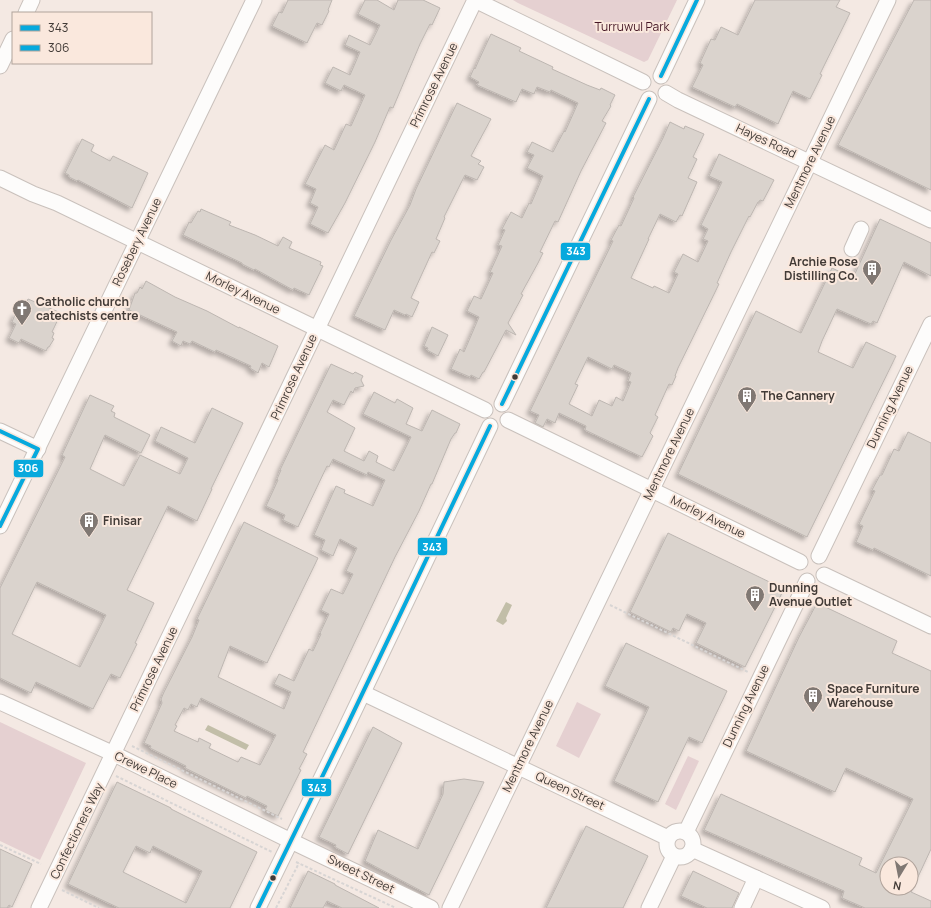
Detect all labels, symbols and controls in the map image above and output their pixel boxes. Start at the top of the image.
legend [12,12,152,64]
park label: Turruwul Park [595,18,671,35]
text: 343 [48,19,68,36]
text: 306 [48,39,69,56]
street label: Primrose Avenue [406,39,461,130]
street label: Mentmore Avenue [780,113,839,211]
street label: Hayes Road [733,119,799,162]
street label: Rosebery Avenue [108,195,165,289]
line badge: 343 [560,242,591,261]
text: 343 [566,243,586,258]
place label: Archie Rose Distilling Co. [784,253,858,284]
building icon: Archie Rose Distilling Co. [861,258,883,286]
street label: Morley Avenue [203,267,283,318]
place label: Catholic church catechists centre [36,293,139,324]
church icon: Catholic church catechists centre [11,298,33,326]
street label: Primrose Avenue [266,331,321,422]
street label: Dunning Avenue [862,363,917,451]
unlabelled marker [510,372,520,382]
building icon: The Cannery [736,385,758,413]
place label: The Cannery [761,387,835,404]
street label: Mentmore Avenue [639,405,698,503]
line badge: 306 [13,459,44,478]
text: 306 [18,460,38,475]
street label: Morley Avenue [668,491,748,542]
building icon: Finisar [78,510,100,538]
place label: Finisar [103,512,142,529]
line badge: 343 [417,537,448,556]
text: 343 [422,539,442,554]
place label: Dunning Avenue Outlet [769,579,852,610]
building icon: Dunning Avenue Outlet [744,584,766,612]
street label: Primrose Avenue [126,623,181,714]
street label: Dunning Avenue [718,662,773,750]
place label: Space Furniture Warehouse [827,680,920,711]
building icon: Space Furniture Warehouse [802,685,824,713]
street label: Mentmore Avenue [498,697,557,795]
street label: Crewe Place [112,747,181,792]
street label: Queen Street [533,767,608,814]
line badge: 343 [301,778,332,797]
street label: Confectioners Way [46,779,108,882]
text: 343 [307,780,327,795]
street label: Sweet Street [325,850,398,897]
north arrow [879,856,919,896]
unlabelled marker [268,873,278,883]
text: N [892,878,902,894]

